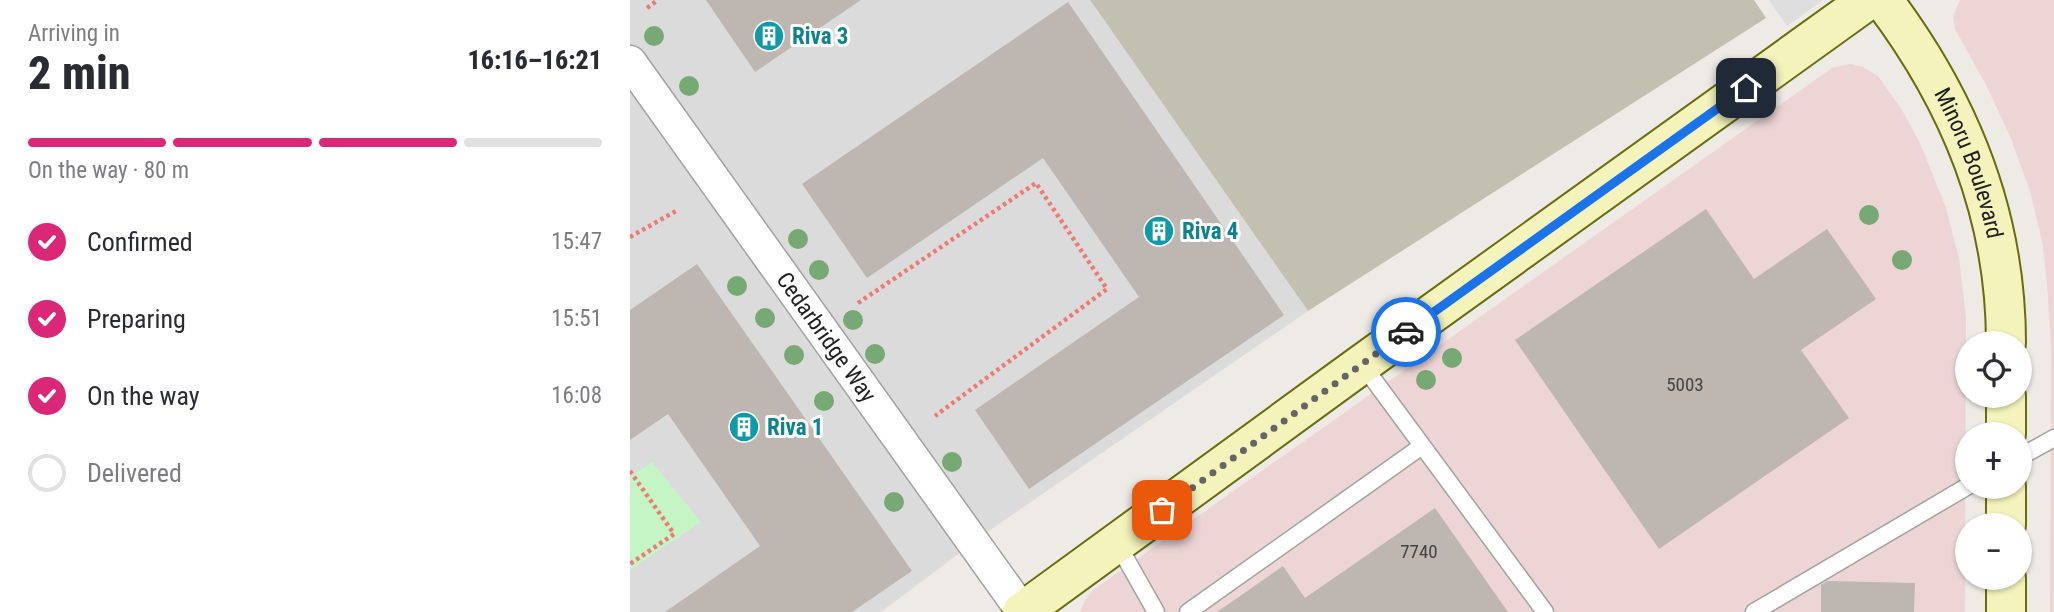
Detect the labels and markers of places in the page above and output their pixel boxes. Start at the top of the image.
building icon: Riva 3 [752,19,786,53]
place label: Riva 3 [792,23,848,50]
pin [1716,58,1776,118]
building icon: Riva 4 [1142,214,1176,248]
place label: Riva 4 [1182,218,1238,245]
building icon: Riva 1 [727,410,761,444]
place label: Riva 1 [767,414,823,441]
pin [1132,480,1192,540]

